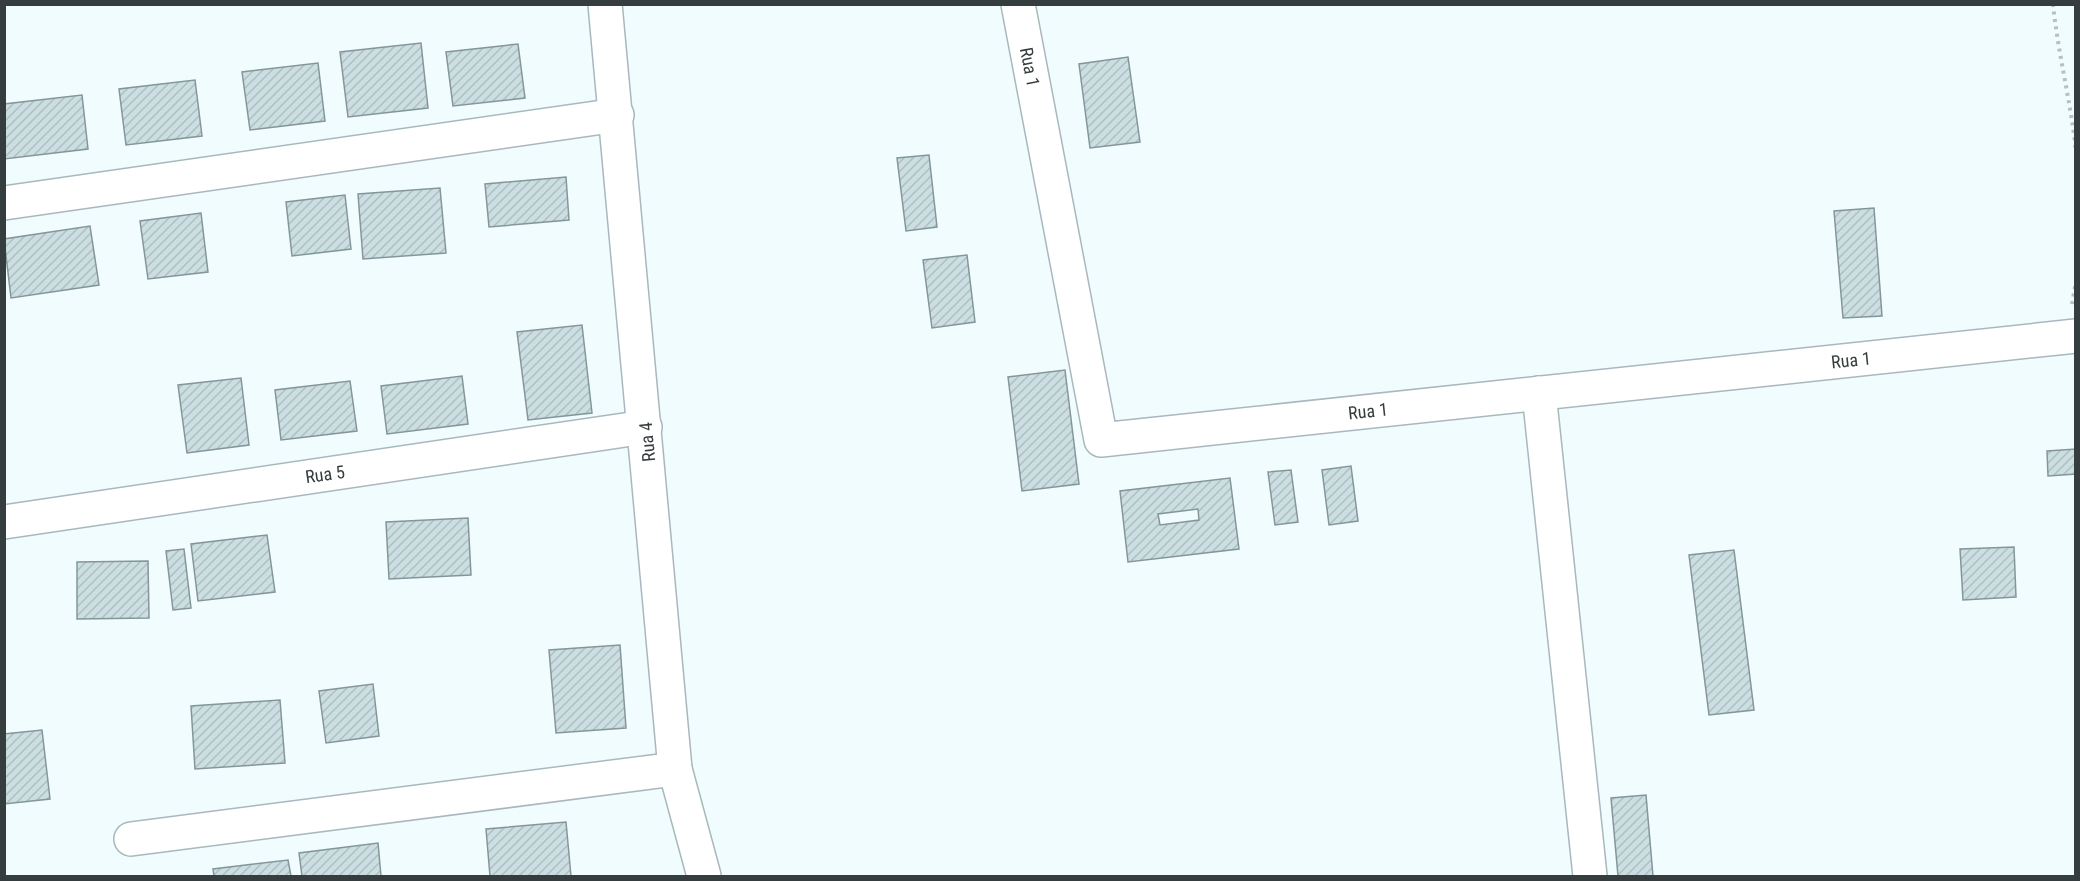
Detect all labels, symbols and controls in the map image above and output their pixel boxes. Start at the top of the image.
street label: Rua 1 [1016,45,1044,89]
street label: Rua 1 [1830,347,1872,373]
street label: Rua 1 [1347,398,1389,424]
street label: Rua 4 [635,421,659,463]
street label: Rua 5 [304,461,346,487]

